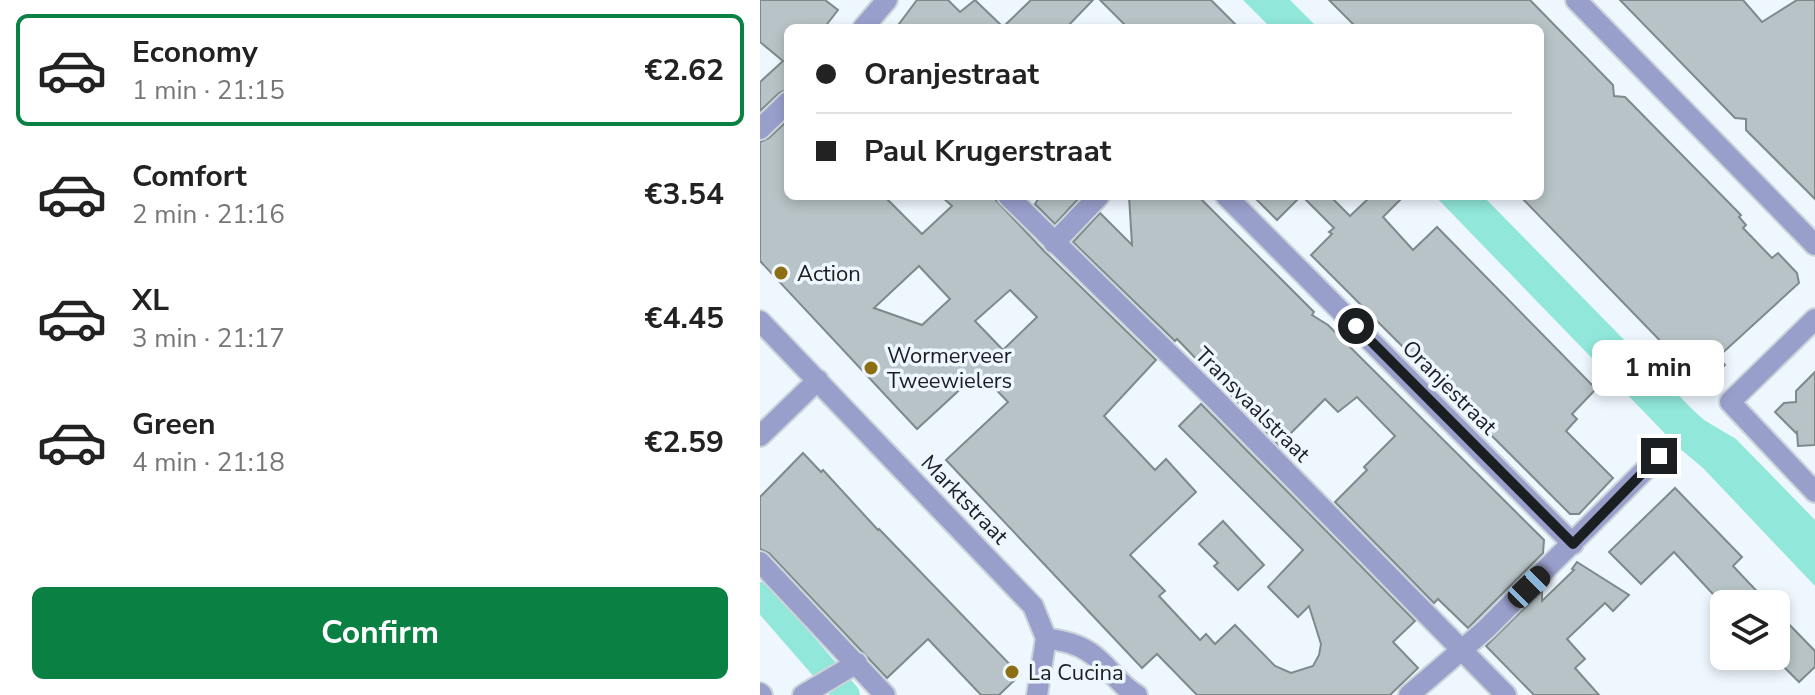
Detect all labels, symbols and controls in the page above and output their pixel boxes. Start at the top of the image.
text: Economy [132,32,258,73]
icon: car [36,34,108,106]
text: €2.62 [645,50,724,91]
text: Oranjestraat [864,54,1039,95]
text: 1 min · 21:15 [132,73,285,108]
text: Paul Krugerstraat [864,131,1111,172]
text: Comfort [132,156,247,197]
icon: car [36,158,108,230]
text: €3.54 [645,174,724,215]
text: 2 min · 21:16 [132,197,285,232]
place label: Action [797,259,861,289]
marker: Action [772,264,790,282]
text: XL [132,280,169,321]
icon: car [36,282,108,354]
text: €4.45 [645,298,724,339]
route start [1338,308,1374,344]
text: 3 min · 21:17 [132,321,285,356]
street label: Oranjestraat [1395,334,1503,442]
street label: Transvaalstraat [1188,340,1317,469]
callout: 1 min [1593,340,1725,396]
place label: Wormerveer Tweewielers [887,341,1012,396]
text: 1 min [1624,350,1692,385]
marker: Wormerveer Tweewielers [862,359,880,377]
text: Green [132,404,216,445]
icon: car [36,406,108,478]
text: €2.59 [645,422,724,463]
route end [1641,438,1677,474]
text: 4 min · 21:18 [132,445,285,480]
street label: Marktstraat [914,448,1015,551]
car [1503,562,1555,612]
button: Confirm [32,587,728,679]
map controls [1710,590,1790,670]
button: layers [1710,590,1790,670]
place label: La Cucina [1028,658,1124,688]
marker: La Cucina [1003,663,1021,681]

